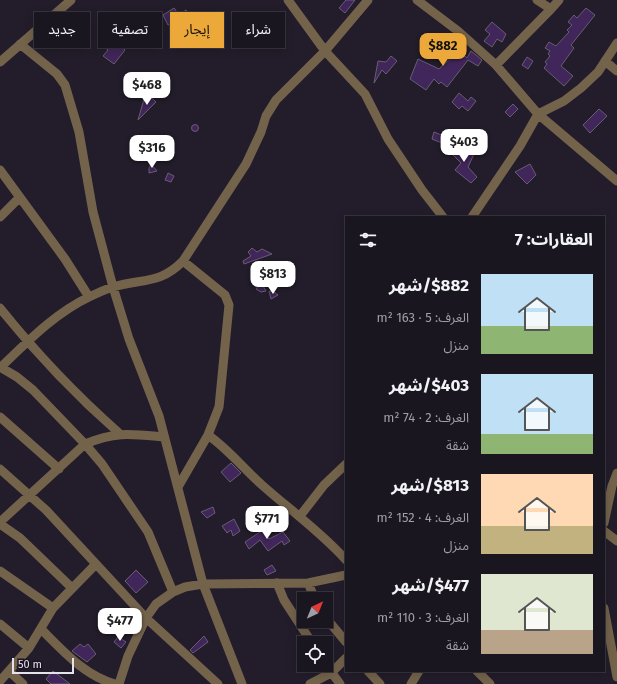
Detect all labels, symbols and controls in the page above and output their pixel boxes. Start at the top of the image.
chip: جديد [34,12,90,48]
chip: تصفية [98,12,162,48]
chip: إيجار [170,12,224,48]
chip: شراء [232,12,285,48]
pin: $882 [419,33,467,67]
text: $882 [429,38,457,53]
pin: $468 [123,72,171,106]
text: $468 [132,77,162,92]
pin: $403 [440,129,488,163]
text: $403 [450,134,478,149]
pin: $316 [128,135,176,169]
text: $316 [139,140,165,155]
icon: filters [357,229,379,251]
text: العقارات: 7 [515,229,593,250]
pin: $813 [249,261,297,295]
text: $813 [259,266,287,281]
text: $882/شهر [389,275,469,296]
icon: home [513,290,561,338]
text: الغرف: 5 · 163 m² [376,310,469,325]
text: منزل [444,338,469,353]
text: $403/شهر [389,375,469,396]
icon: home [513,390,561,438]
text: الغرف: 2 · 74 m² [383,410,469,425]
text: شقة [446,438,469,453]
text: $813/شهر [391,475,469,496]
icon: home [513,490,561,538]
pin: $771 [243,506,291,540]
text: الغرف: 4 · 152 m² [377,510,469,525]
text: $771 [255,511,279,526]
text: منزل [444,538,469,553]
text: $477/شهر [392,575,469,596]
icon: home [513,590,561,638]
north arrow [297,592,333,628]
map controls [297,592,333,672]
pin: $477 [96,608,144,642]
text: الغرف: 3 · 110 m² [377,610,469,625]
text: $477 [107,613,133,628]
button: locate [297,636,333,672]
text: شقة [446,638,469,653]
scale bar [12,656,74,675]
text: 50 m [18,658,42,671]

